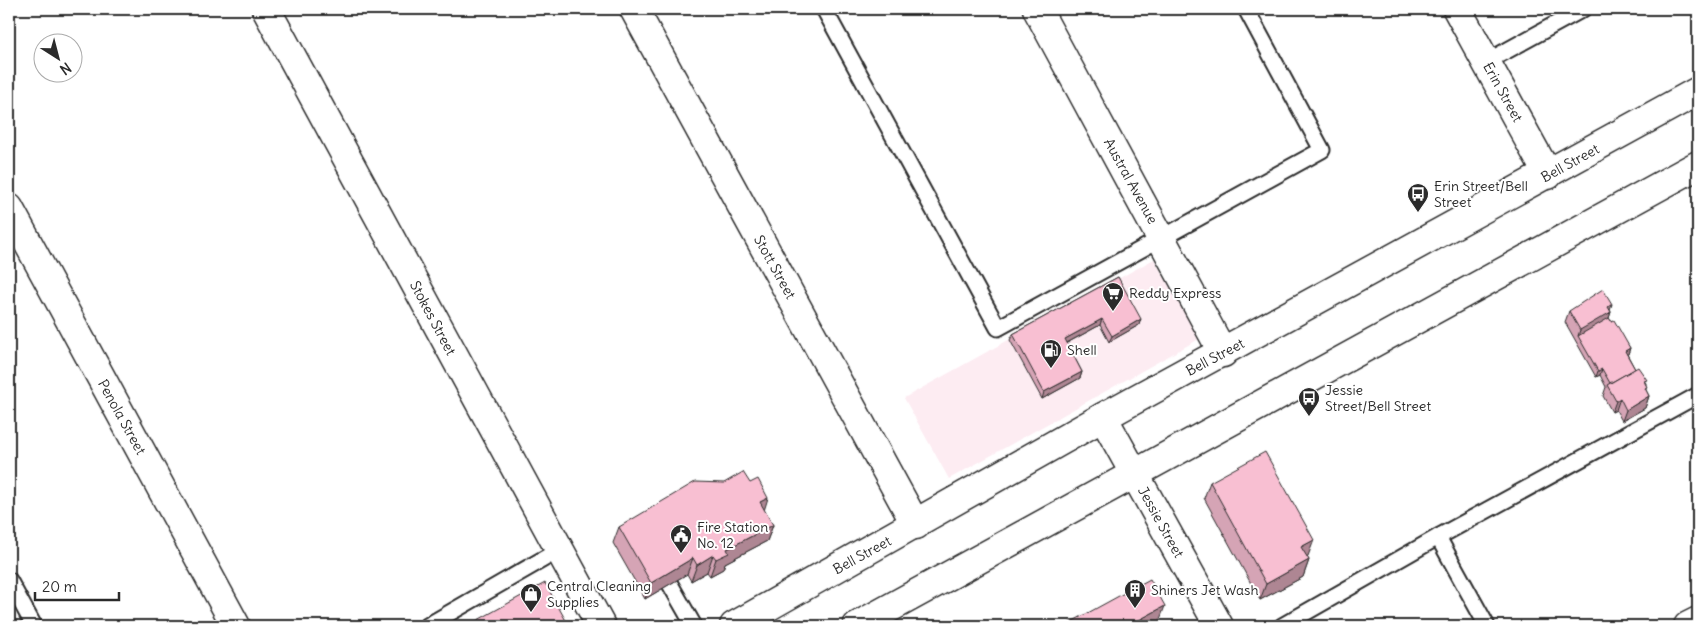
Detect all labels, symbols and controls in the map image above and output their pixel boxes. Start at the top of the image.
north arrow [32,32,82,82]
text: N [56,58,75,79]
street label: Erin Street [1479,59,1527,125]
street label: Austral Avenue [1100,135,1162,227]
street label: Bell Street [1538,140,1602,186]
place label: Erin Street/Bell Street [1434,177,1528,211]
bus stop icon: Erin Street/Bell Street [1406,182,1430,213]
street label: Stott Street [750,232,800,302]
street label: Stokes Street [406,278,460,359]
supermarket icon: Reddy Express [1101,281,1125,312]
place label: Reddy Express [1129,284,1221,302]
street label: Bell Street [1183,334,1248,380]
fuel station icon: Shell [1039,338,1063,369]
place label: Shell [1067,341,1097,359]
street label: Penola Street [94,376,150,458]
place label: Jessie Street/Bell Street [1325,381,1431,415]
bus stop icon: Jessie Street/Bell Street [1297,386,1321,417]
street label: Jessie Street [1134,483,1188,561]
place label: Fire Station No. 12 [697,518,768,552]
public building icon: Fire Station No. 12 [669,523,693,554]
street label: Bell Street [830,532,894,578]
scale bar [35,570,119,602]
text: 20 m [42,577,77,596]
place label: Central Cleaning Supplies [547,577,651,611]
building icon: Shiners Jet Wash [1123,578,1147,609]
place label: Shiners Jet Wash [1151,581,1258,599]
shop icon: Central Cleaning Supplies [519,582,543,613]

